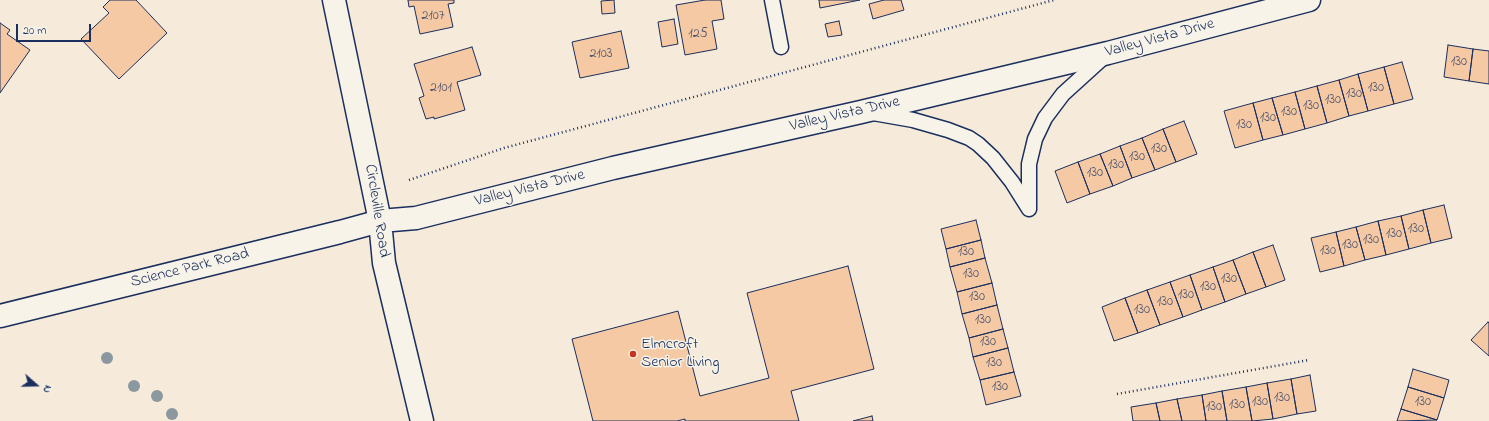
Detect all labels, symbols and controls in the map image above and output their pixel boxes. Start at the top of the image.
house number: 2107 [421,9,445,25]
street label: Valley Vista Drive [1103,15,1217,63]
scale bar [18,16,93,42]
text: 20 m [23,22,46,40]
house number: 125 [688,27,708,43]
house number: 2103 [589,47,613,63]
house number: 130 [1451,55,1467,71]
house number: 2101 [430,81,452,97]
house number: 130 [1368,81,1384,97]
house number: 130 [1346,87,1362,103]
street label: Valley Vista Drive [788,93,902,137]
house number: 130 [1325,93,1341,109]
house number: 130 [1303,99,1319,115]
house number: 130 [1281,105,1297,121]
house number: 130 [1260,111,1276,127]
house number: 130 [1236,118,1252,134]
house number: 130 [1151,142,1167,158]
house number: 130 [1129,150,1145,166]
house number: 130 [1108,158,1124,174]
street label: Circleville Road [359,163,393,259]
street label: Valley Vista Drive [473,166,587,212]
house number: 130 [1087,166,1103,182]
house number: 130 [1408,222,1424,238]
house number: 130 [1386,227,1402,243]
house number: 130 [1363,233,1379,249]
house number: 130 [1342,238,1358,254]
house number: 130 [1320,244,1336,260]
street label: Science Park Road [129,245,251,293]
house number: 130 [958,245,974,261]
house number: 130 [963,267,979,283]
house number: 130 [1221,272,1237,288]
house number: 130 [1200,280,1216,296]
house number: 130 [1178,288,1194,304]
house number: 130 [969,290,985,306]
house number: 130 [1157,295,1173,311]
house number: 130 [1134,303,1150,319]
house number: 130 [975,313,991,329]
place label: Elmcroft Senior Living [641,335,719,373]
house number: 130 [980,335,996,351]
marker: Elmcroft Senior Living [628,349,638,359]
house number: 130 [986,356,1002,372]
north arrow [16,365,56,405]
house number: 130 [992,380,1008,396]
text: N [38,383,56,395]
house number: 130 [1274,391,1290,407]
house number: 130 [1252,395,1268,411]
house number: 130 [1415,395,1431,411]
house number: 130 [1229,398,1245,414]
house number: 130 [1206,400,1222,416]

